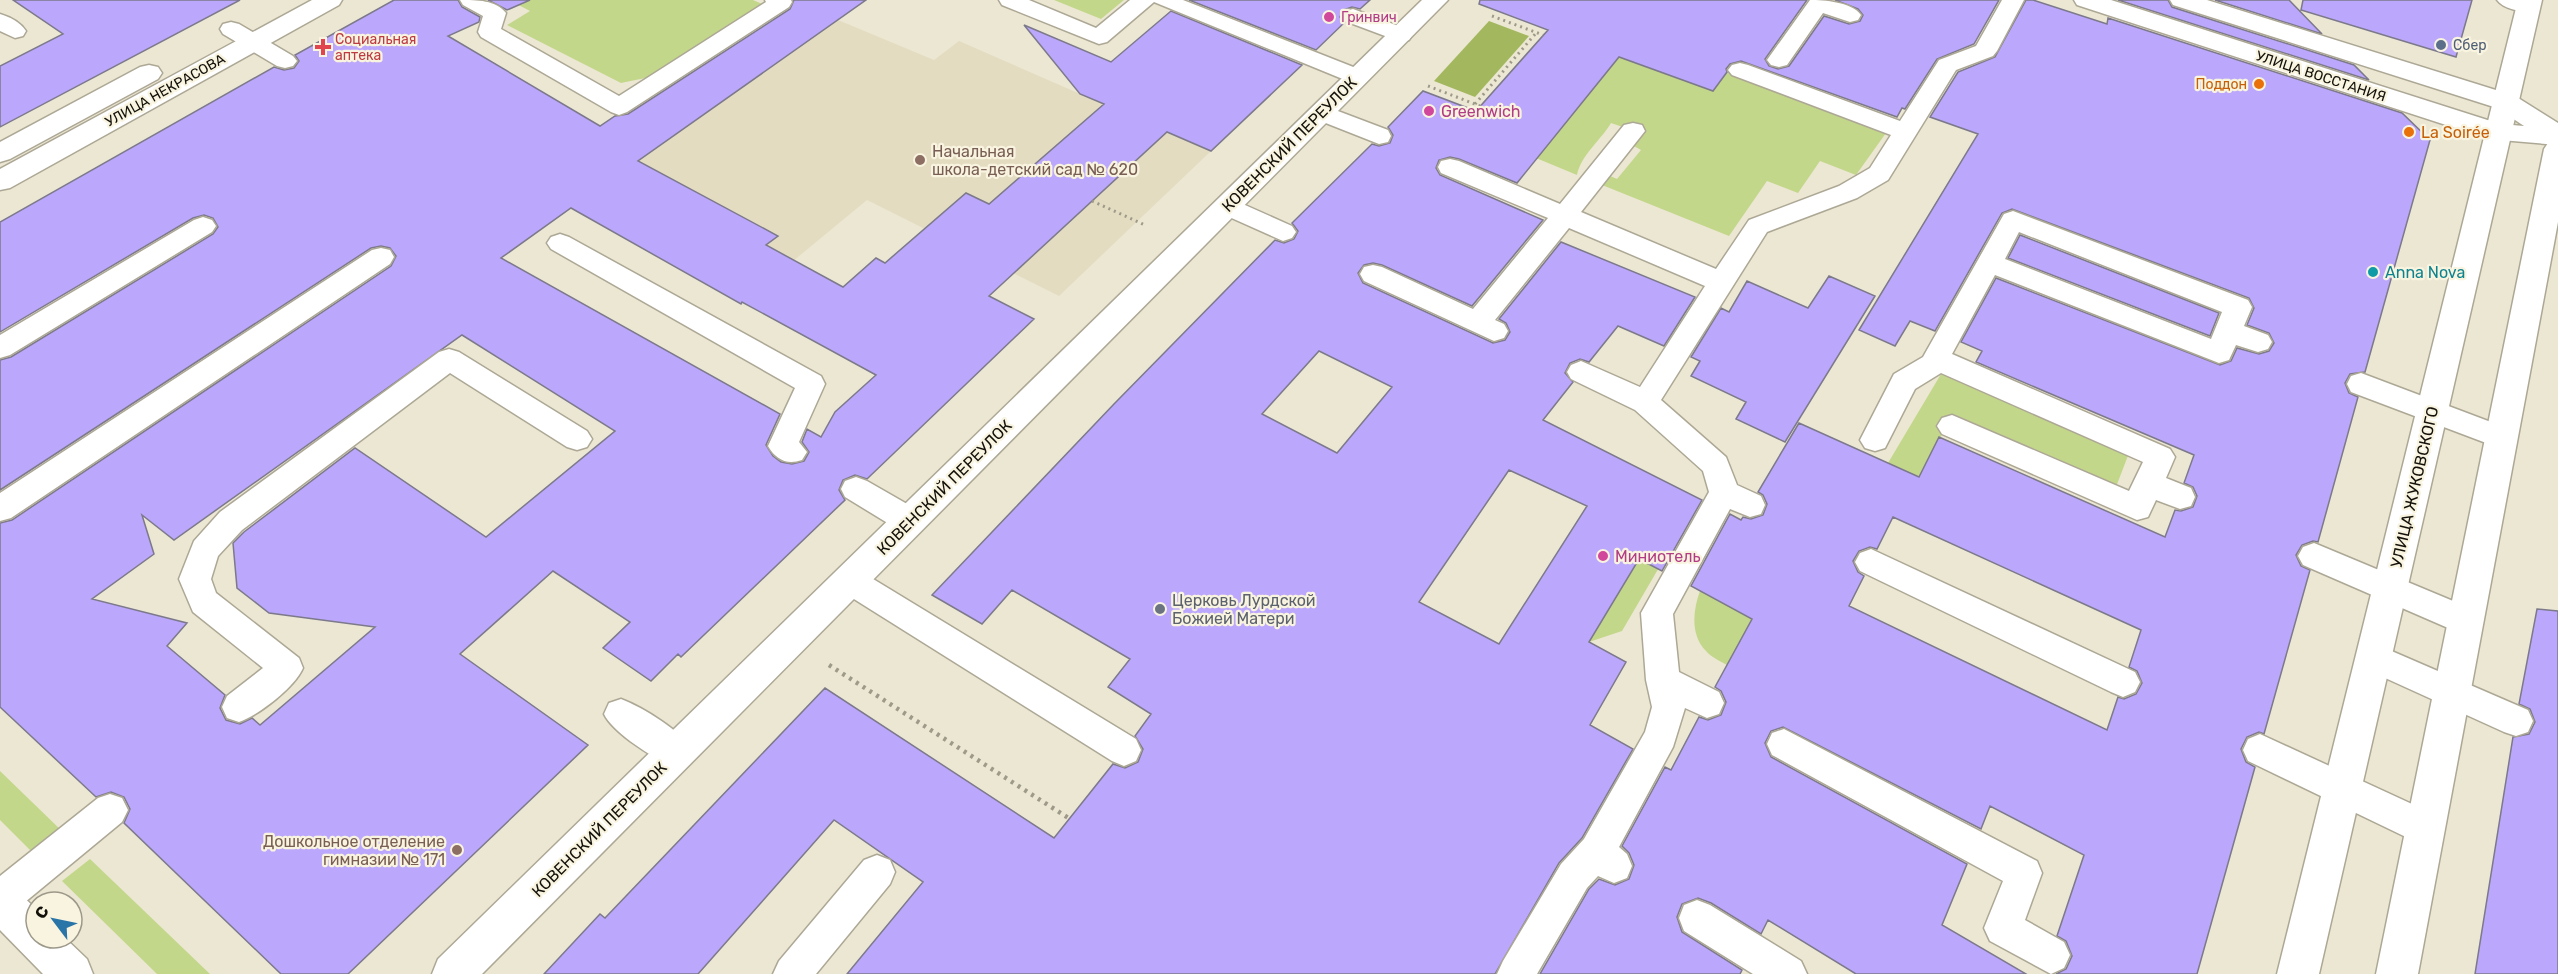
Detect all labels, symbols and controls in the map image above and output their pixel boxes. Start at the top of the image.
place label: Гринвич [1341,9,1397,26]
marker: Гринвич [1322,10,1336,24]
place label: Социальная аптека [335,31,416,64]
place label: Сбер [2453,37,2487,54]
marker: Сбер [2434,38,2448,52]
marker: Социальная аптека [316,40,330,54]
street label: УЛИЦА ВОССТАНИЯ [2254,47,2388,106]
street label: УЛИЦА НЕКРАСОВА [102,50,229,130]
street label: КОВЕНСКИЙ ПЕРЕУЛОК [1218,73,1361,216]
place label: Поддон [2196,76,2247,93]
marker: Поддон [2252,77,2266,91]
place label: Greenwich [1441,102,1521,121]
marker: Greenwich [1422,104,1436,118]
place label: La Soirée [2421,123,2490,142]
marker: La Soirée [2402,125,2416,139]
place label: Начальная школа-детский сад № 620 [932,142,1138,179]
marker: Начальная школа-детский сад № 620 [913,153,927,167]
place label: Anna Nova [2385,263,2465,282]
marker: Anna Nova [2366,265,2380,279]
street label: УЛИЦА ЖУКОВСКОГО [2387,405,2442,570]
street label: КОВЕНСКИЙ ПЕРЕУЛОК [873,416,1016,559]
place label: Миниотель [1615,547,1701,566]
marker: Миниотель [1596,549,1610,563]
place label: Церковь Лурдской Божией Матери [1172,591,1316,628]
marker: Церковь Лурдской Божией Матери [1153,602,1167,616]
street label: КОВЕНСКИЙ ПЕРЕУЛОК [528,758,671,901]
place label: Дошкольное отделение гимназии № 171 [263,832,445,869]
marker: Дошкольное отделение гимназии № 171 [450,843,464,857]
north arrow [24,890,84,950]
text: С [31,903,53,922]

